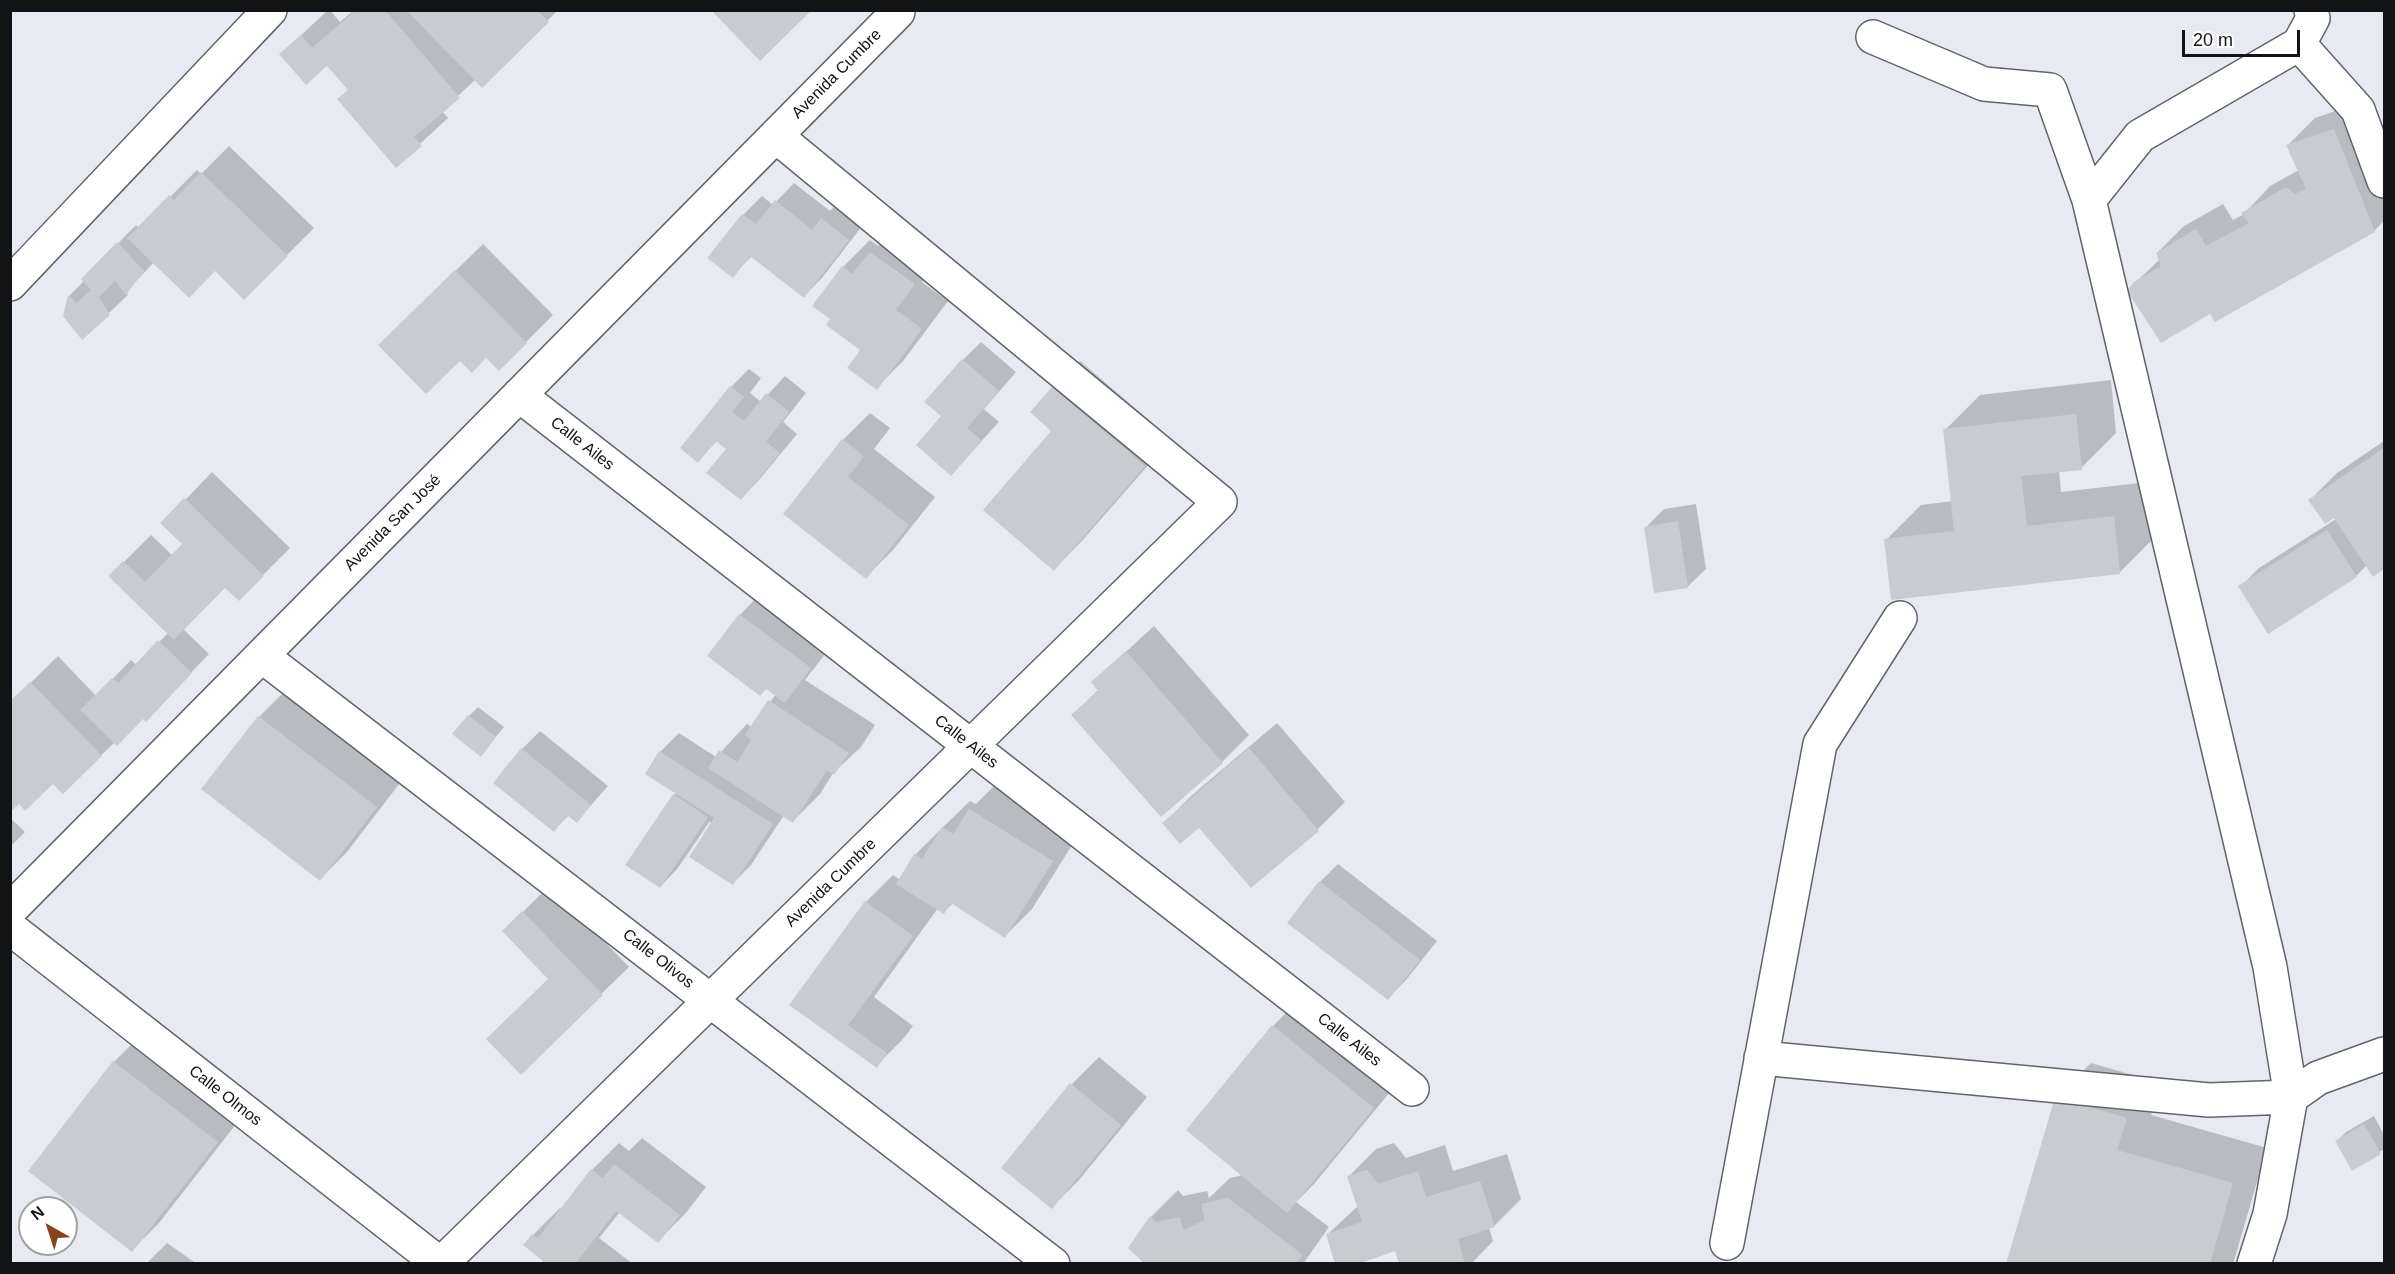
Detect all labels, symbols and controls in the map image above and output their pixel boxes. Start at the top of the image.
scale bar [2185,18,2304,56]
street label: Avenida Cumbre [788,25,886,123]
text: 20 m [2193,30,2233,50]
street label: Calle Ailes [546,413,618,475]
street label: Avenida San José [341,471,445,575]
street label: Calle Ailes [930,711,1002,773]
street label: Avenida Cumbre [782,835,880,931]
street label: Calle Olivos [618,925,698,993]
street label: Calle Ailes [1313,1009,1385,1071]
street label: Calle Olmos [185,1062,265,1130]
north arrow [18,1196,78,1256]
text: N [28,1203,47,1223]

